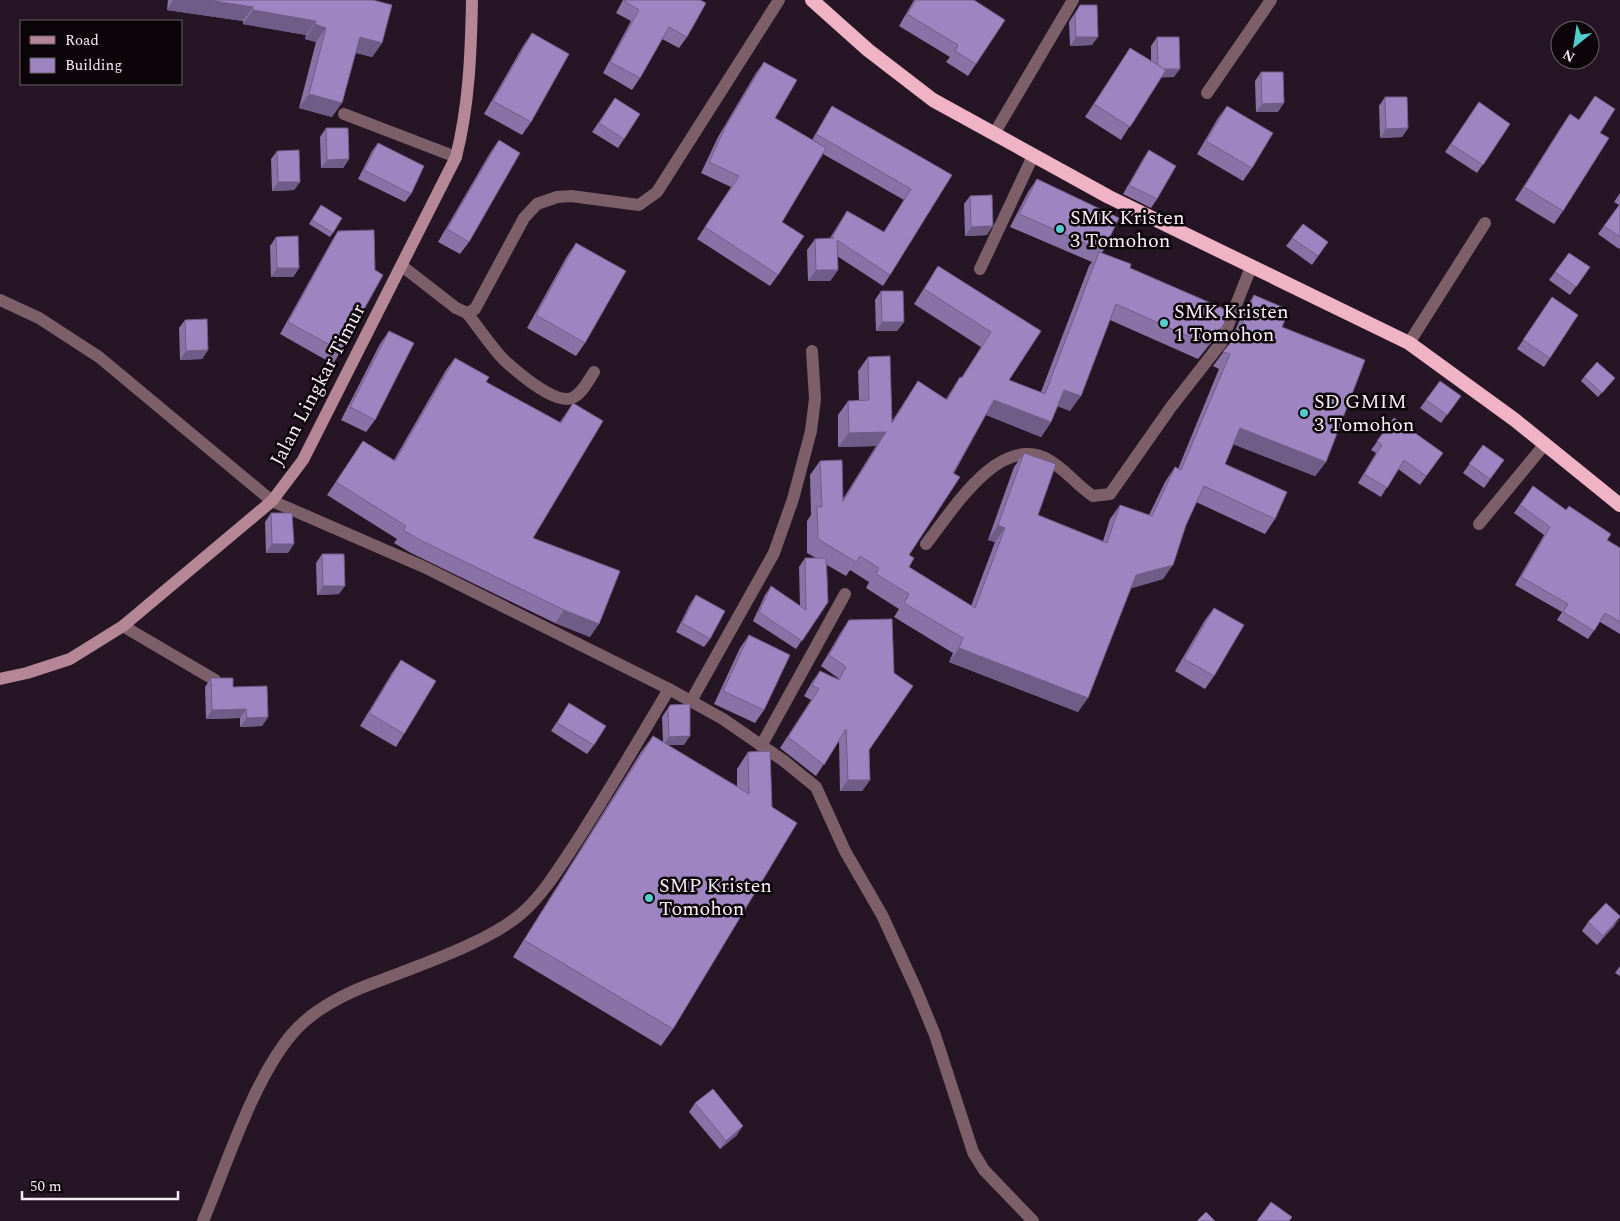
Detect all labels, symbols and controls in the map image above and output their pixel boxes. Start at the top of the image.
legend [20,20,182,85]
north arrow [1550,20,1600,70]
text: Road [65,29,99,52]
text: N [1559,44,1579,68]
text: Building [65,54,122,77]
place label: SMK Kristen 3 Tomohon [1070,203,1185,256]
marker: SMK Kristen 3 Tomohon [1054,223,1066,235]
place label: SMK Kristen 1 Tomohon [1174,297,1289,350]
street label: Jalan Lingkar Timur [262,298,374,472]
marker: SMK Kristen 1 Tomohon [1158,317,1170,329]
place label: SD GMIM 3 Tomohon [1314,387,1414,440]
marker: SD GMIM 3 Tomohon [1298,407,1310,419]
place label: SMP Kristen Tomohon [659,871,772,924]
marker: SMP Kristen Tomohon [643,892,655,904]
scale bar [22,1168,179,1200]
text: 50 m [30,1175,62,1198]

